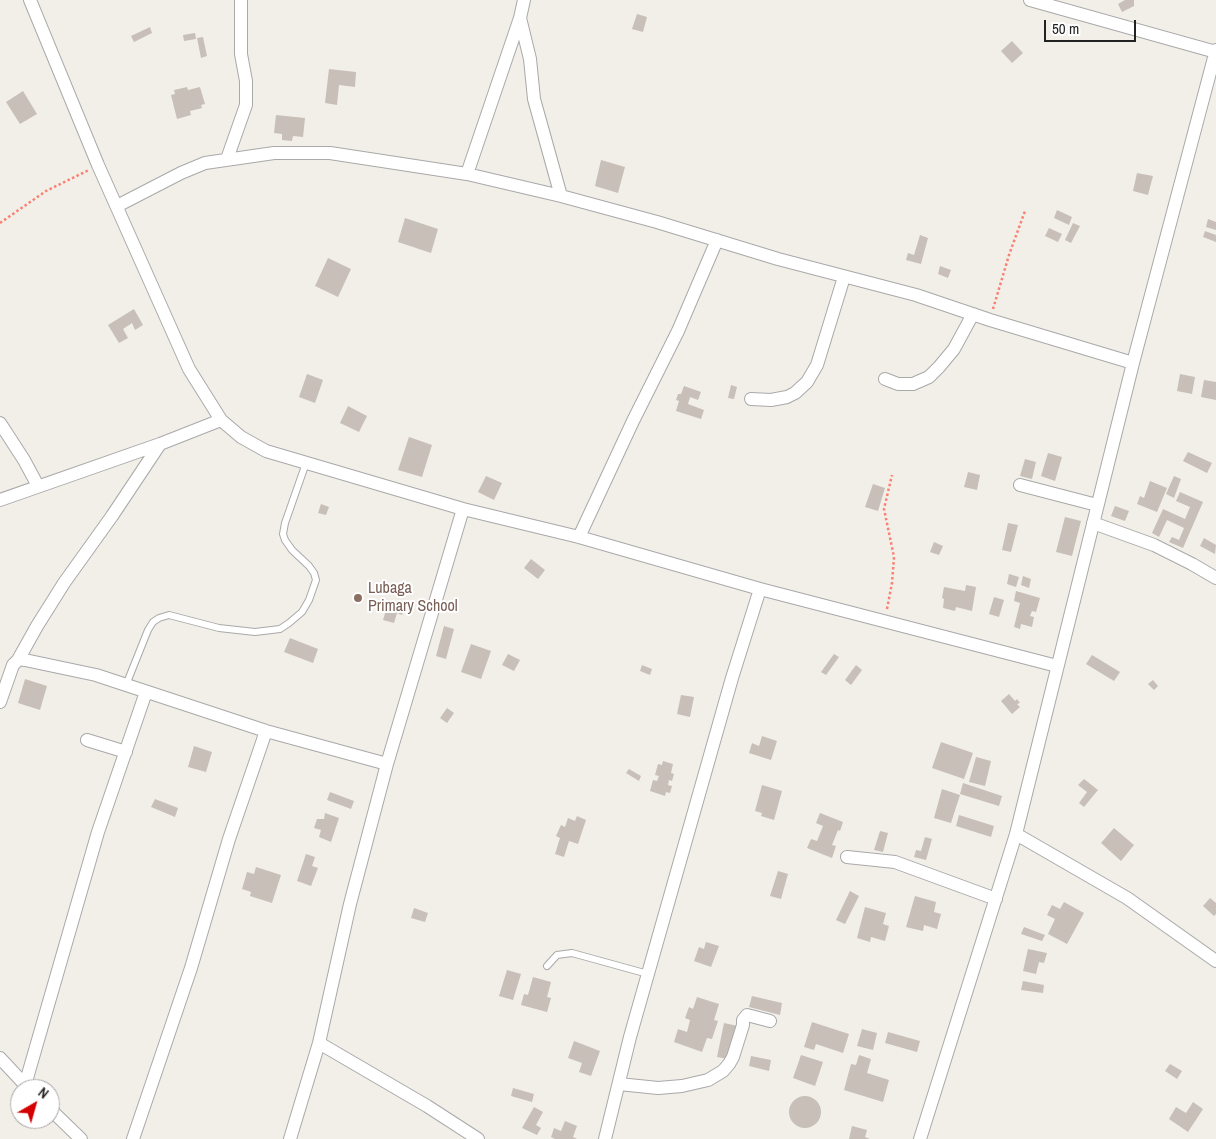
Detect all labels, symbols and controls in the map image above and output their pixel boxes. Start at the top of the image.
scale bar [1046,10,1138,42]
text: 50 m [1052,18,1079,39]
place label: Lubaga Primary School [368,579,458,617]
marker: Lubaga Primary School [352,592,364,604]
north arrow [10,1079,60,1129]
text: N [35,1083,52,1103]

